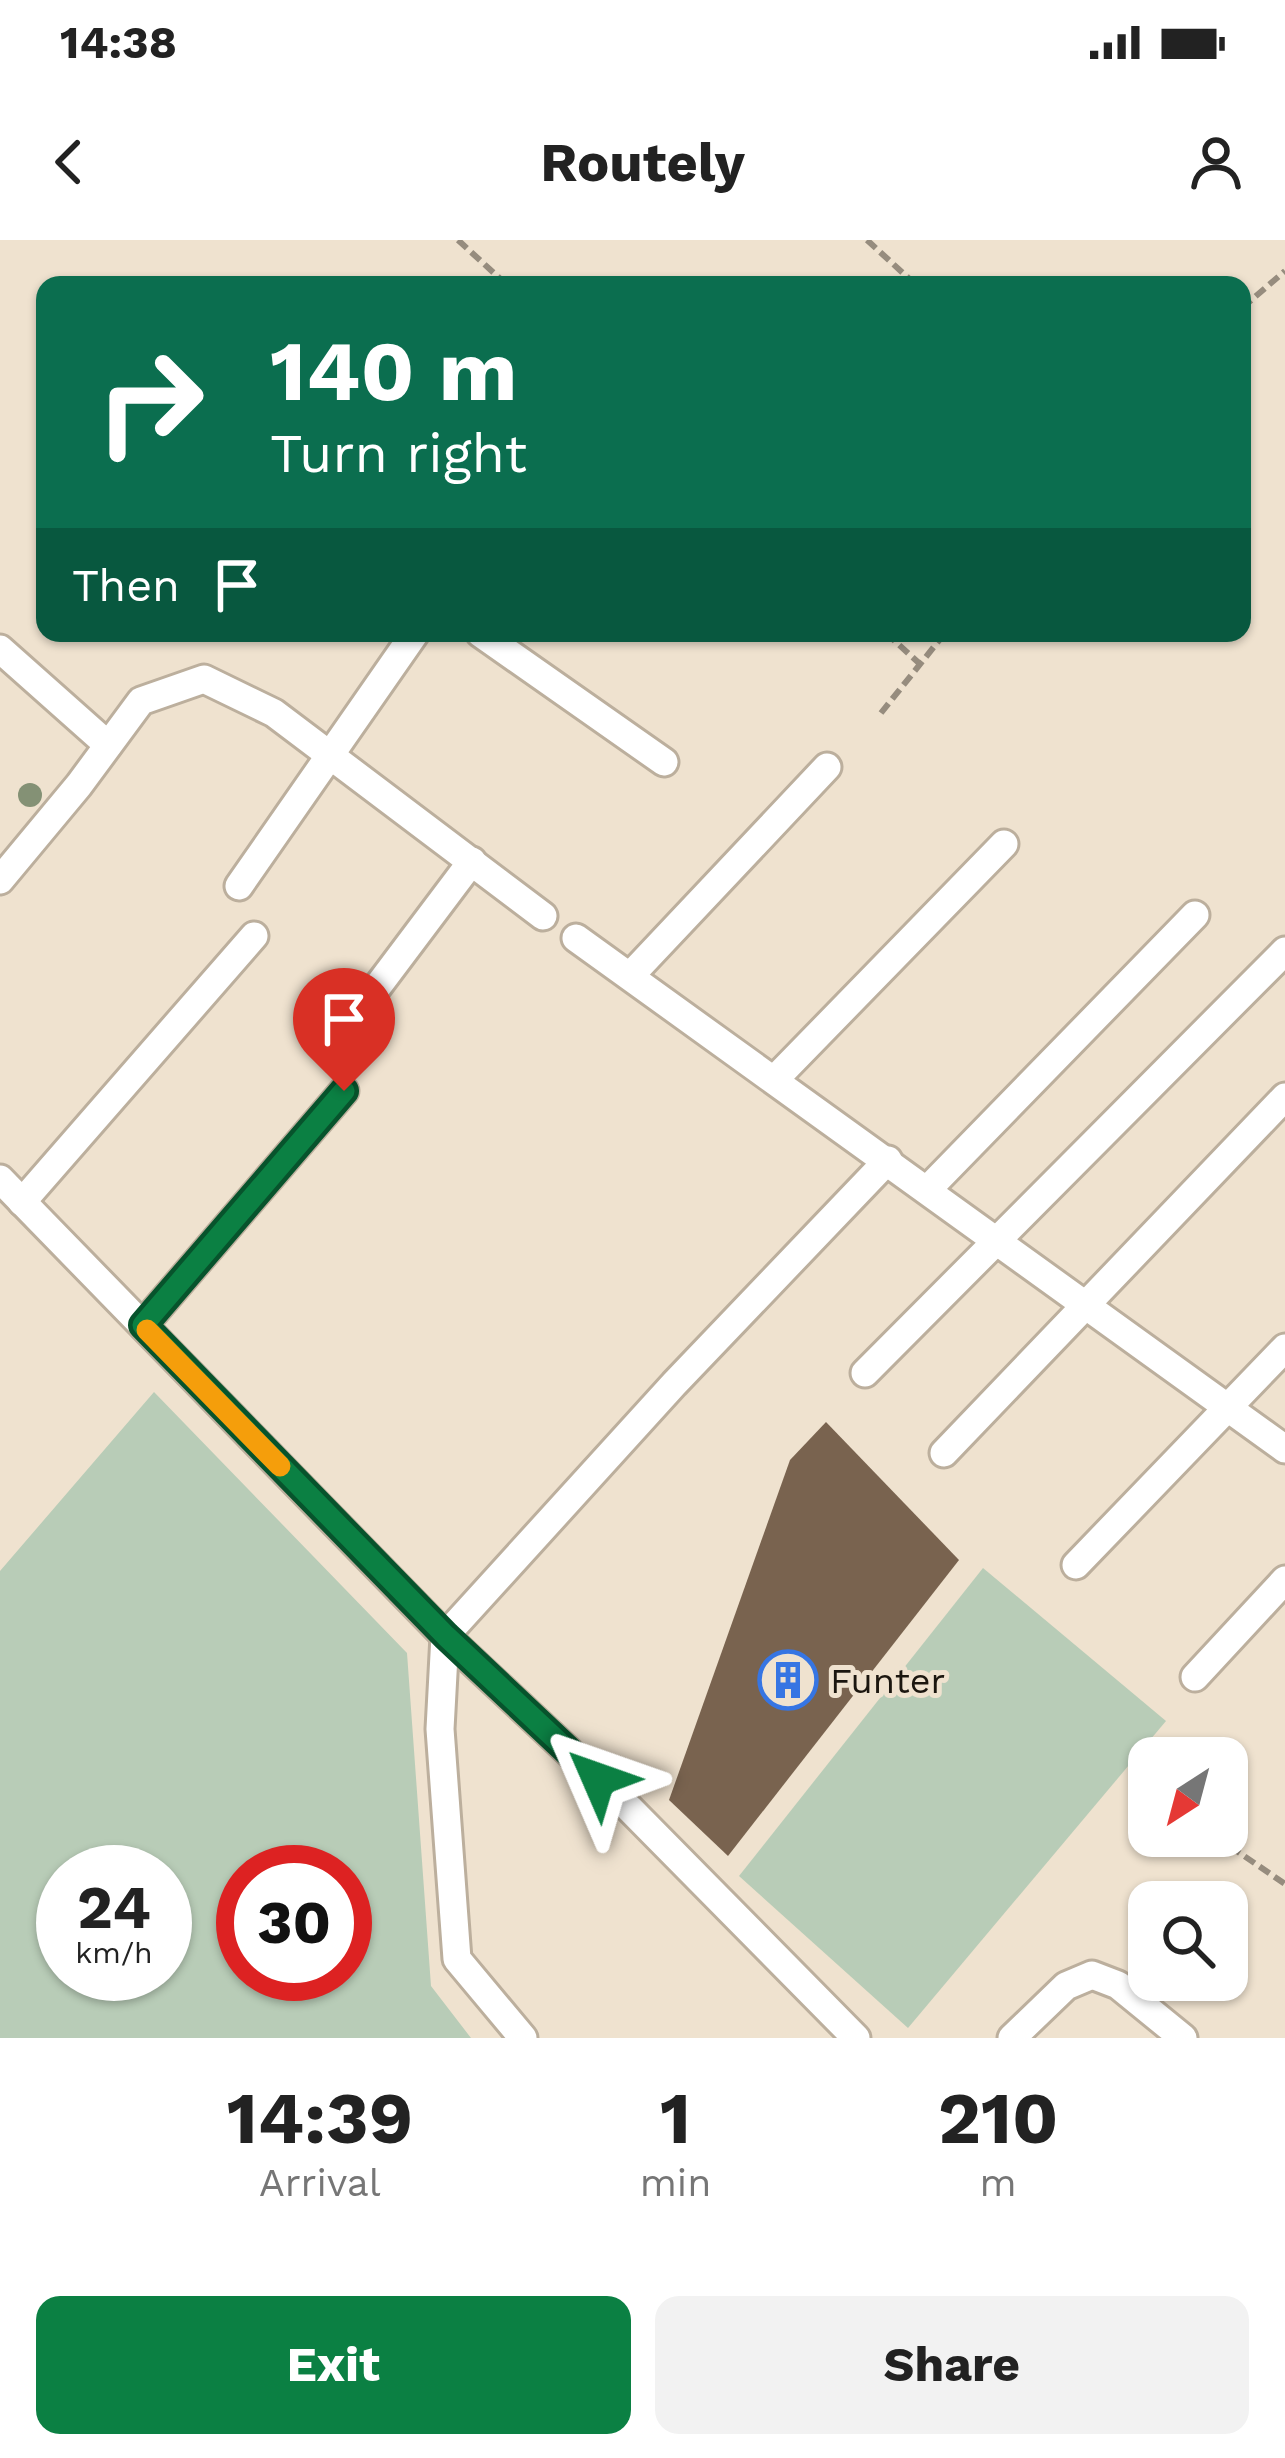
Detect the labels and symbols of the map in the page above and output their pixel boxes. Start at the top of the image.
pin [293,968,395,1091]
building icon: Funter [757,1649,819,1711]
place label: Funter [830,1660,945,1702]
position arrow [535,1716,661,1842]
north arrow [1128,1737,1248,1857]
speed limit sign: 30 [216,1845,372,2001]

